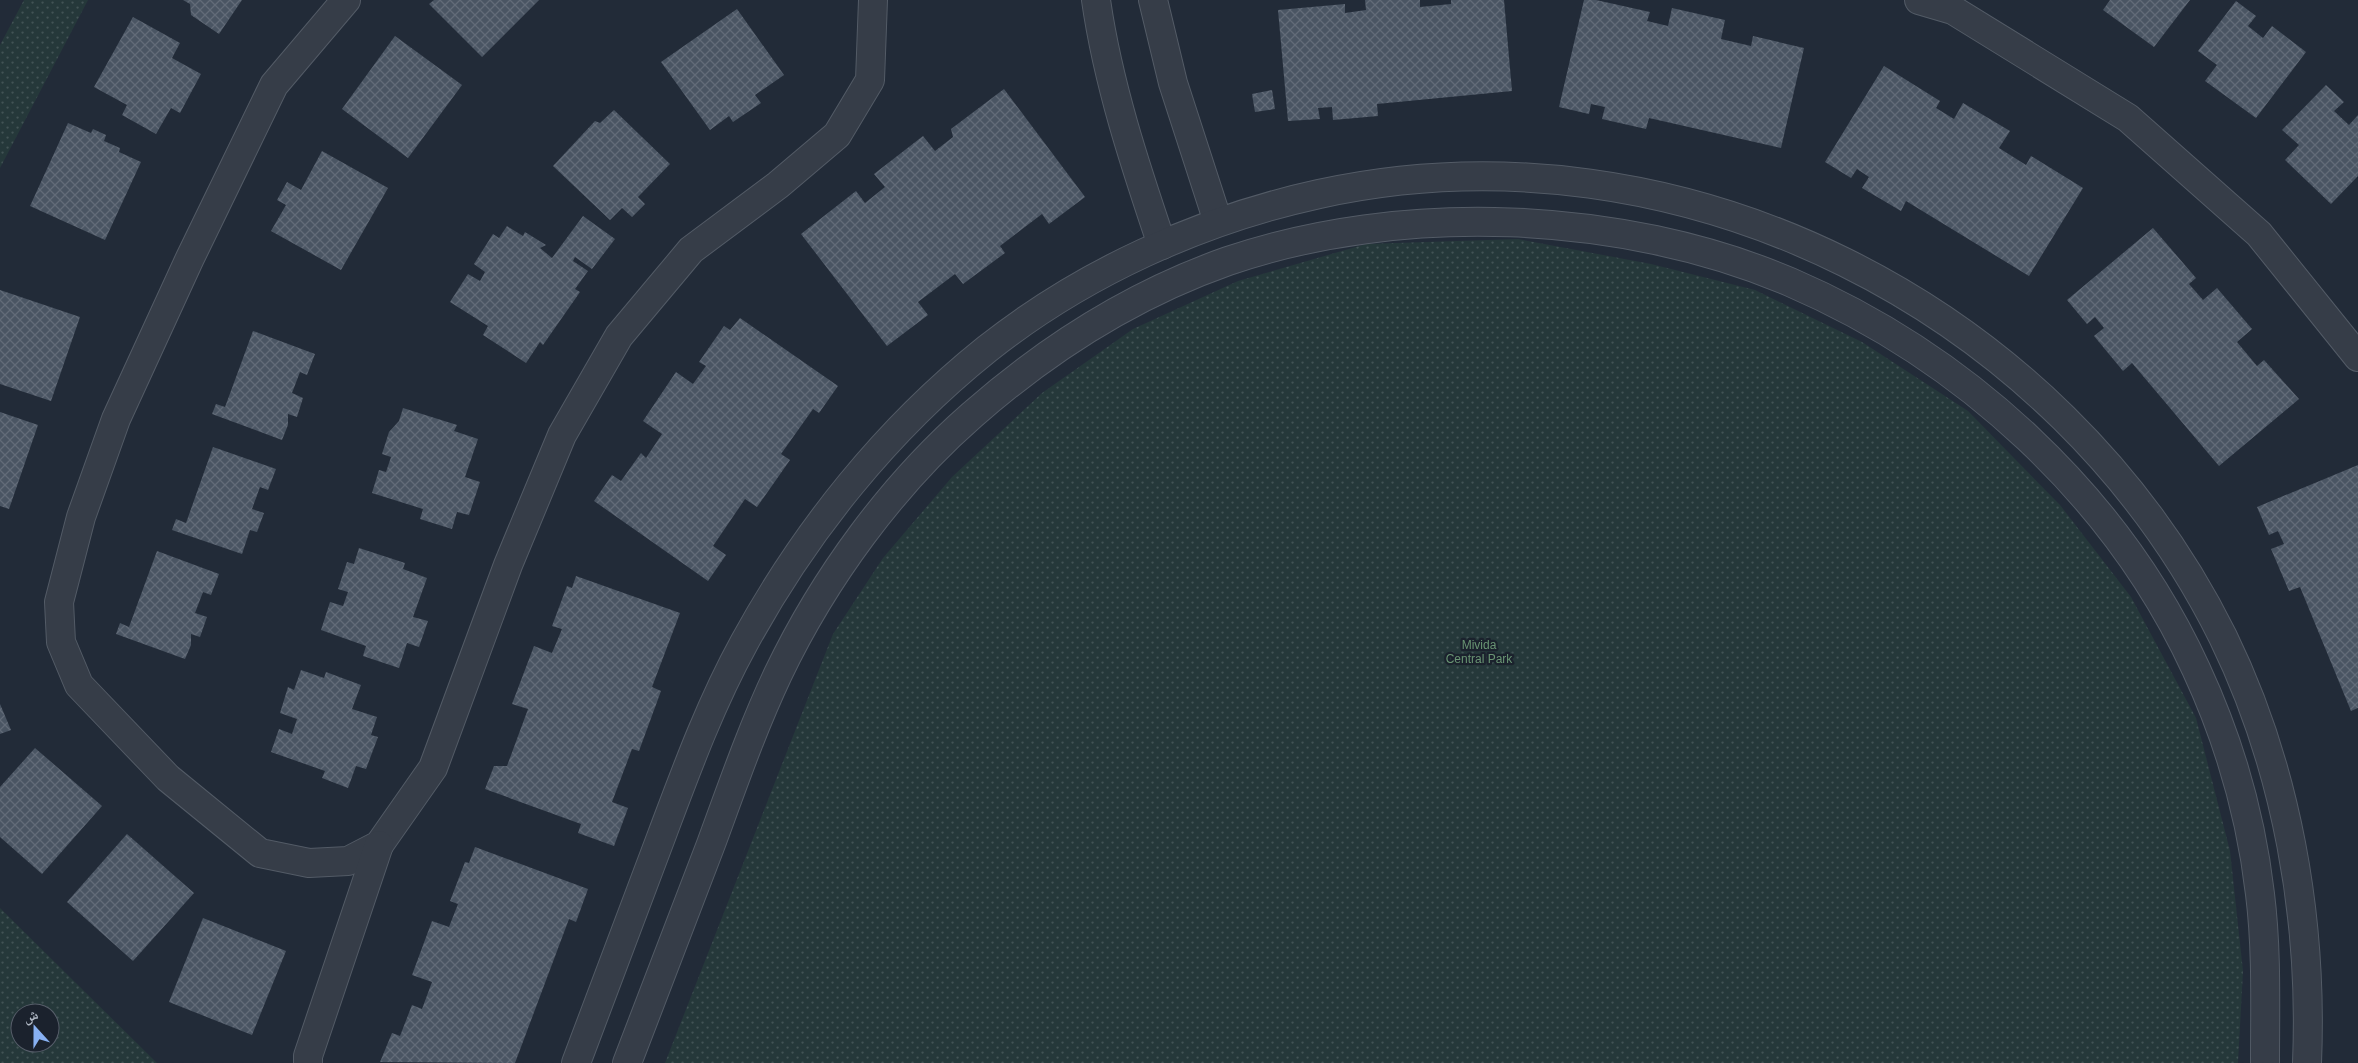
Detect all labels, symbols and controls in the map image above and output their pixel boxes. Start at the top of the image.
park label: Mivida Central Park [1446,638,1513,666]
north arrow [10,1003,60,1053]
text: ش [21,1006,41,1027]

